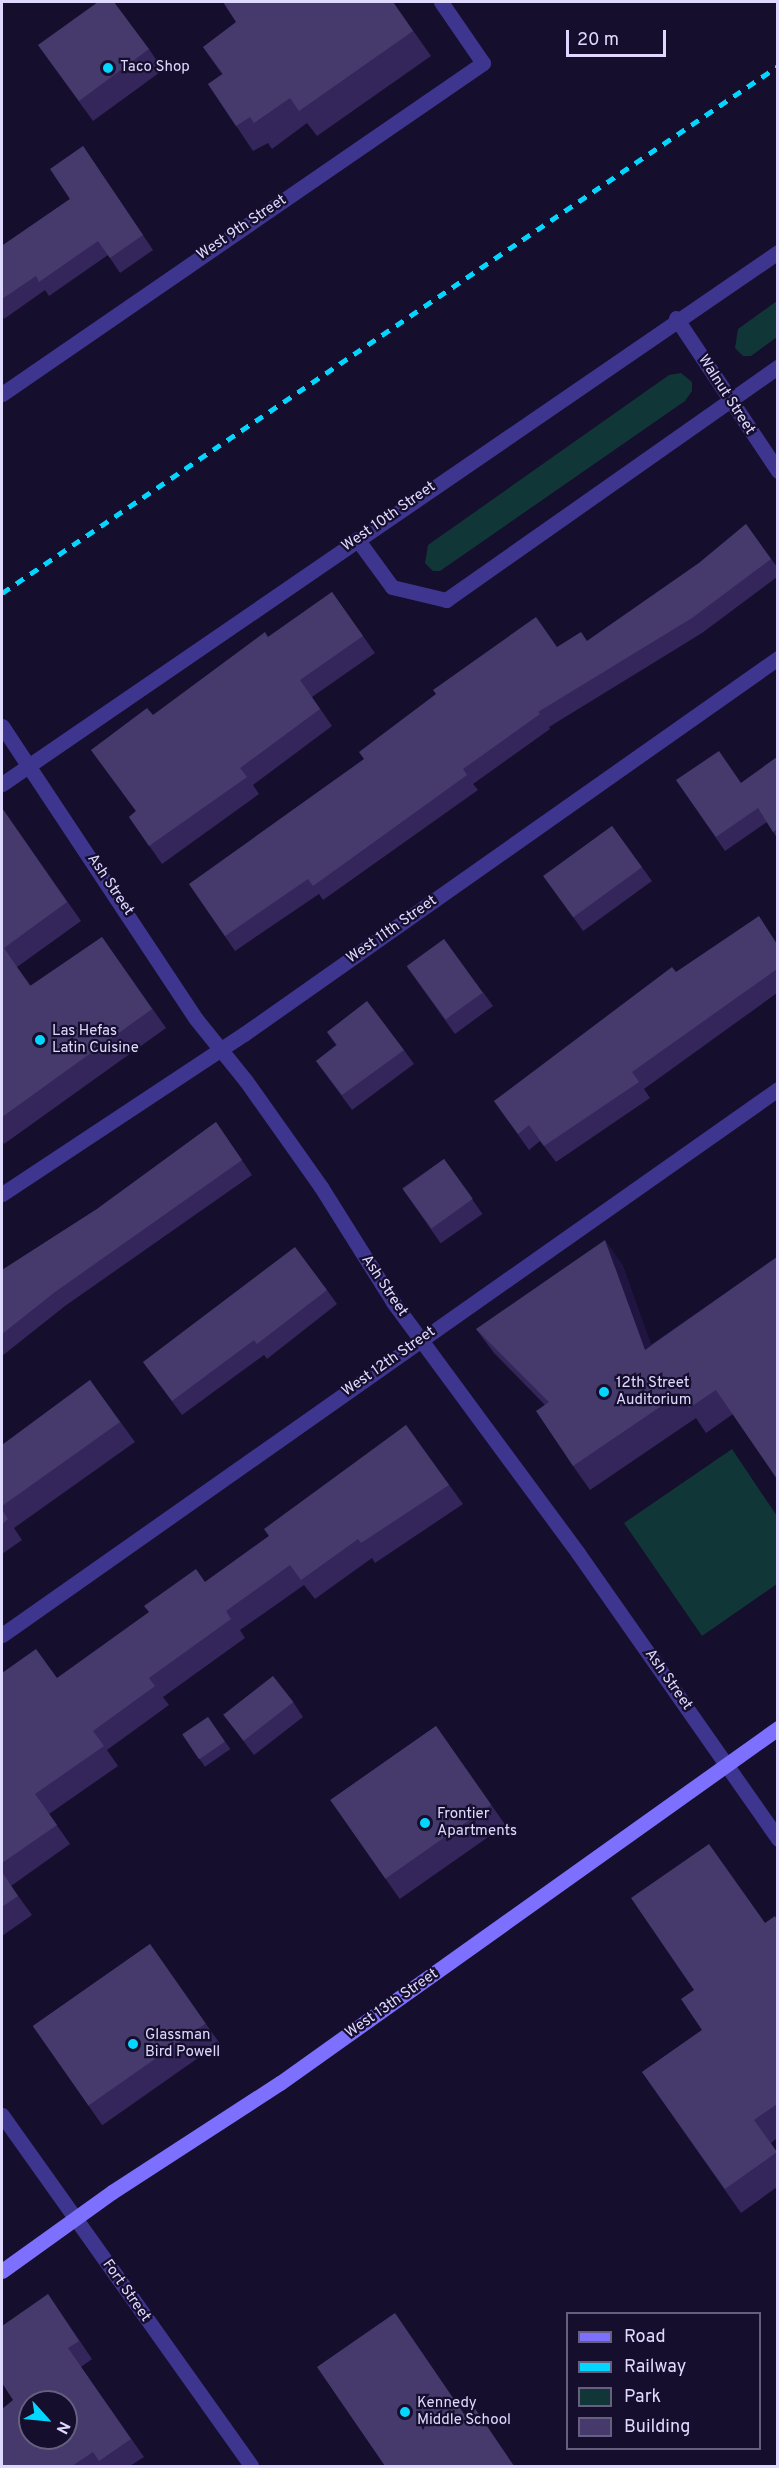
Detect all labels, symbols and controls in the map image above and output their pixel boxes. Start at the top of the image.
scale bar [569,18,670,56]
text: 20 m [577,29,619,52]
place label: Taco Shop [120,59,190,77]
marker: Taco Shop [101,61,115,75]
street label: West 9th Street [194,191,290,265]
street label: Walnut Street [694,352,758,438]
street label: West 10th Street [339,478,439,556]
street label: Ash Street [83,851,137,919]
street label: West 11th Street [343,892,441,968]
place label: Las Hefas Latin Cuisine [52,1022,139,1057]
marker: Las Hefas Latin Cuisine [33,1033,47,1047]
street label: Ash Street [357,1252,411,1320]
street label: West 12th Street [339,1323,439,1401]
place label: 12th Street Auditorium [616,1374,691,1409]
marker: 12th Street Auditorium [597,1385,611,1399]
street label: Ash Street [640,1646,696,1714]
place label: Frontier Apartments [437,1805,517,1840]
marker: Frontier Apartments [418,1816,432,1830]
street label: West 13th Street [342,1965,442,2043]
place label: Glassman Bird Powell [145,2026,220,2061]
marker: Glassman Bird Powell [126,2037,140,2051]
street label: Fort Street [98,2256,154,2326]
legend [566,2312,761,2450]
text: Road [624,2326,666,2349]
text: Railway [624,2356,686,2379]
text: Park [624,2386,661,2409]
north arrow [18,2390,78,2450]
place label: Kennedy Middle School [417,2394,511,2429]
marker: Kennedy Middle School [398,2405,412,2419]
text: Building [624,2416,690,2439]
text: N [51,2418,74,2437]

